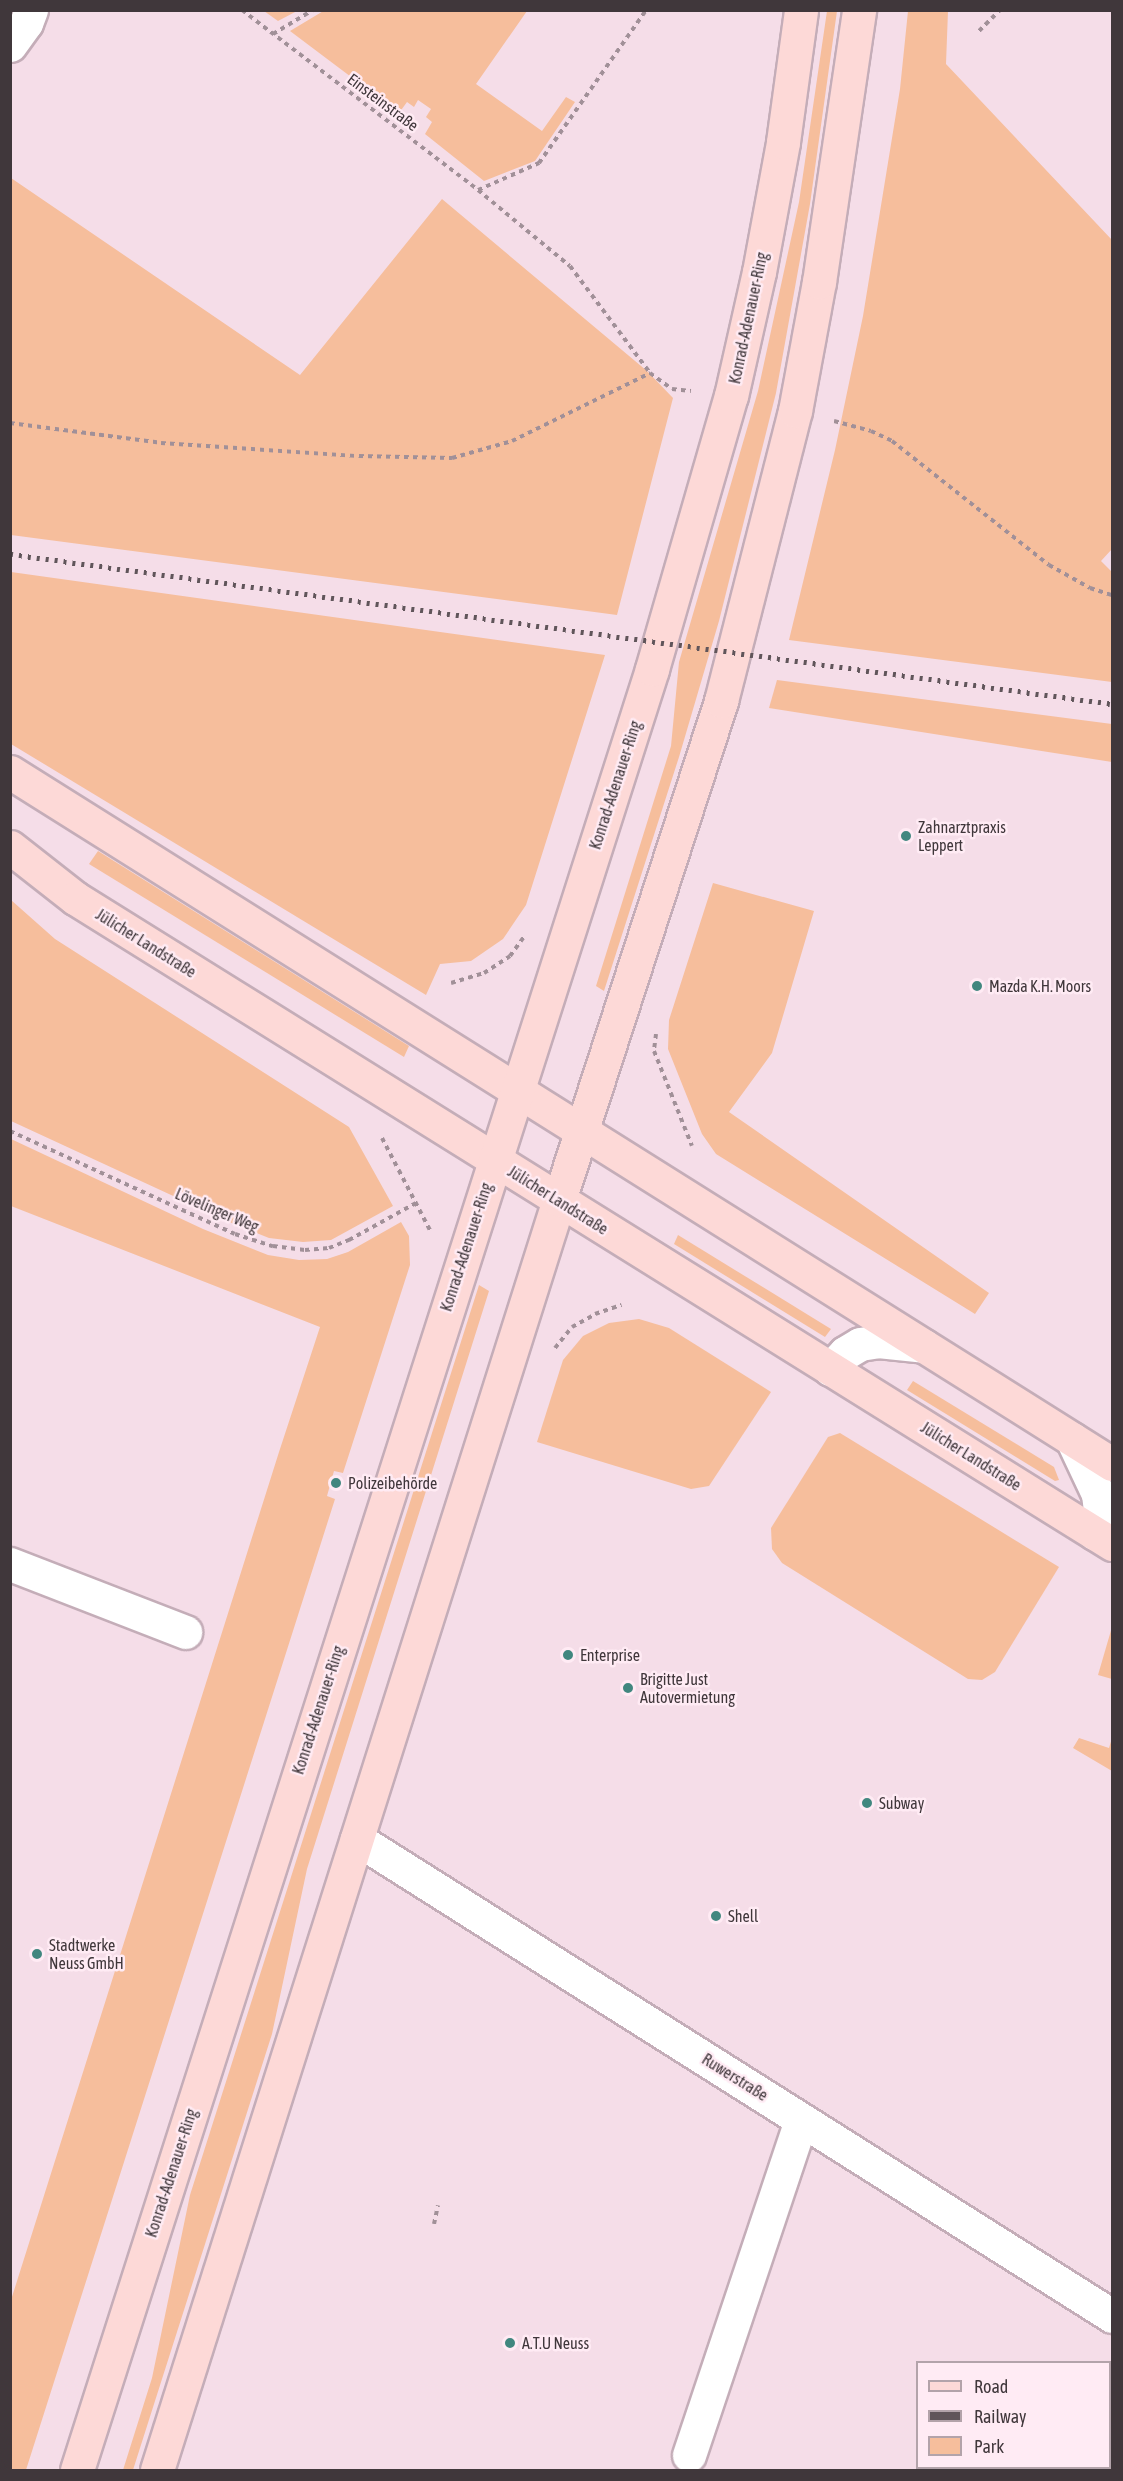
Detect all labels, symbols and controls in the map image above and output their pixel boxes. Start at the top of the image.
street label: Einsteinstraße [344,69,422,135]
street label: Konrad-Adenauer-Ring [725,250,771,386]
street label: Konrad-Adenauer-Ring [585,718,645,852]
place label: Zahnarztpraxis Leppert [918,817,1006,855]
marker: Zahnarztpraxis Leppert [899,829,913,843]
street label: Jülicher Landstraße [92,905,200,981]
place label: Mazda K.H. Moors [989,976,1091,996]
marker: Mazda K.H. Moors [970,979,984,993]
street label: Jülicher Landstraße [504,1162,612,1238]
street label: Konrad-Adenauer-Ring [436,1180,496,1314]
street label: Lövelinger Weg [172,1184,262,1236]
street label: Jülicher Landstraße [917,1418,1025,1494]
place label: Polizeibehörde [348,1473,437,1493]
marker: Polizeibehörde [329,1476,343,1490]
street label: Konrad-Adenauer-Ring [288,1643,348,1777]
place label: Enterprise [580,1645,640,1665]
marker: Enterprise [561,1648,575,1662]
place label: Brigitte Just Autovermietung [640,1669,735,1707]
marker: Brigitte Just Autovermietung [621,1681,635,1695]
place label: Subway [879,1793,924,1813]
marker: Subway [860,1796,874,1810]
place label: Shell [728,1906,758,1926]
marker: Shell [709,1909,723,1923]
place label: Stadtwerke Neuss GmbH [49,1935,124,1973]
marker: Stadtwerke Neuss GmbH [30,1947,44,1961]
street label: Ruwerstraße [699,2049,771,2105]
street label: Konrad-Adenauer-Ring [141,2106,201,2240]
place label: A.T.U Neuss [522,2333,589,2353]
marker: A.T.U Neuss [503,2336,517,2350]
legend [916,2361,1111,2469]
text: Road [974,2376,1008,2397]
text: Railway [974,2406,1026,2427]
text: Park [974,2436,1004,2457]

